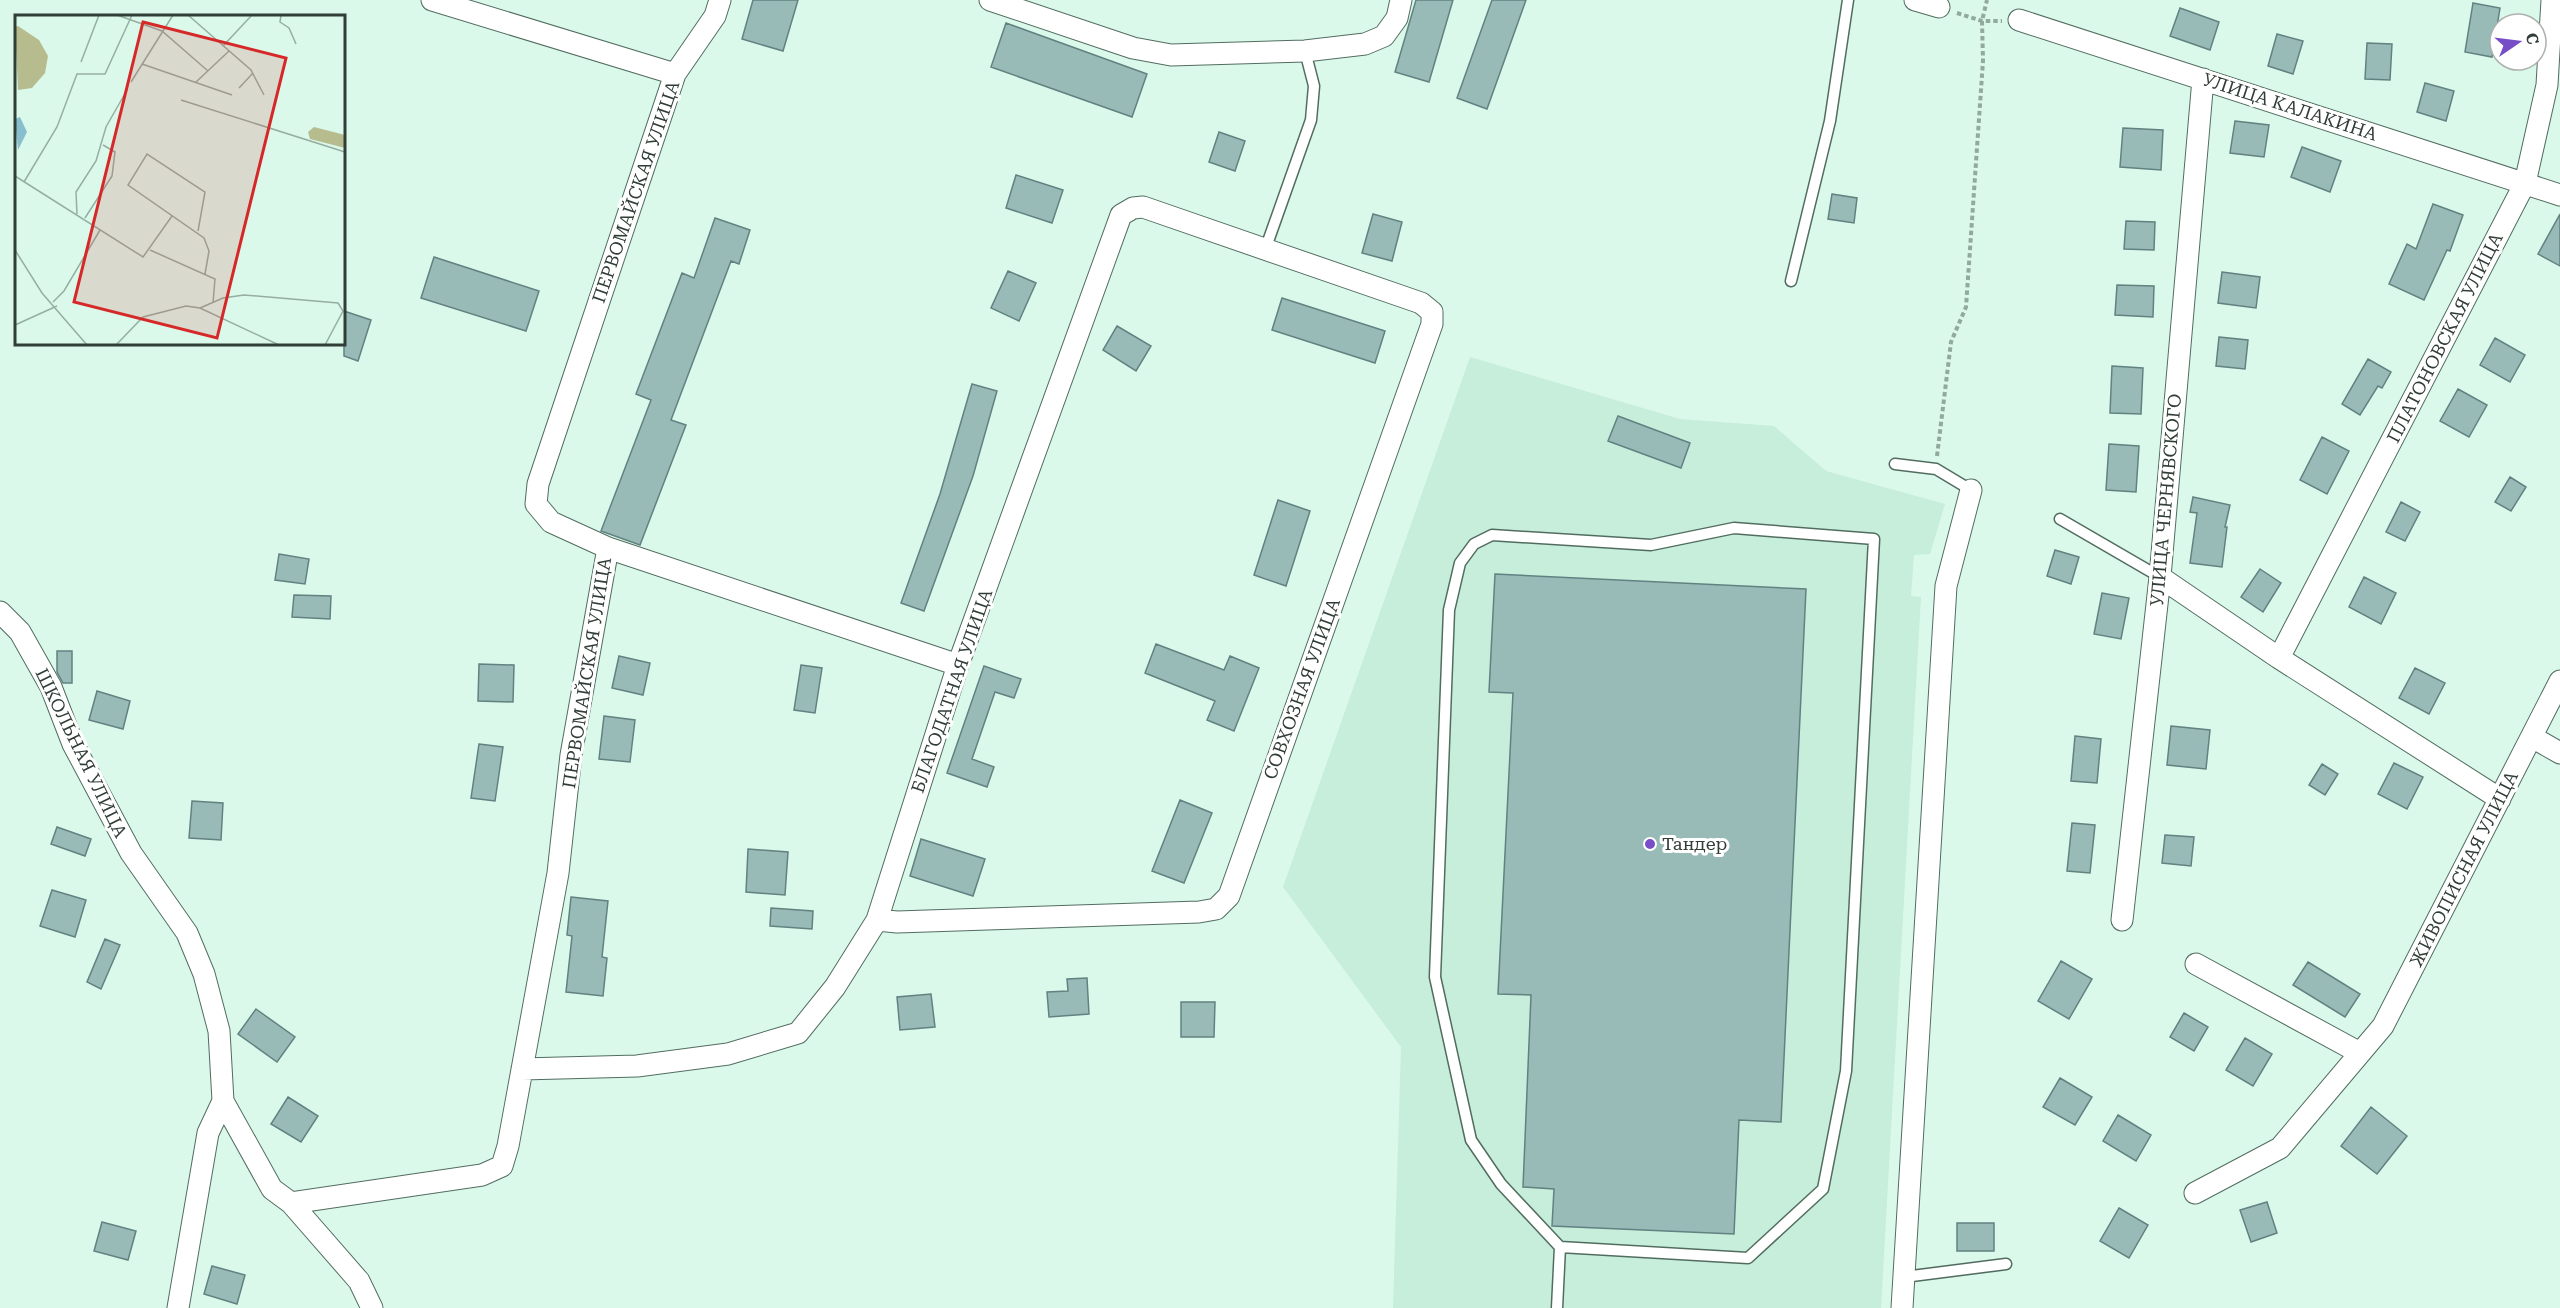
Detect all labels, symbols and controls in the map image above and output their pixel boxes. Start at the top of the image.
north arrow [2488,12,2548,72]
inset map [15,15,345,345]
text: С [2521,31,2543,46]
street label: УЛИЦА КАЛАКИНА [2200,68,2380,145]
street label: ПЕРВОМАЙСКАЯ УЛИЦА [588,78,684,306]
street label: ПЛАТОНОВСКАЯ УЛИЦА [2382,229,2507,446]
street label: УЛИЦА ЧЕРНЯВСКОГО [2146,393,2185,607]
street label: ПЕРВОМАЙСКАЯ УЛИЦА [558,556,615,790]
street label: БЛАГОДАТНАЯ УЛИЦА [907,586,996,795]
street label: СОВХОЗНАЯ УЛИЦА [1259,595,1344,782]
street label: ШКОЛЬНАЯ УЛИЦА [31,665,132,841]
street label: ЖИВОПИСНАЯ УЛИЦА [2405,767,2522,970]
place label: Тандер [1662,833,1727,854]
marker: Тандер [1643,837,1657,851]

